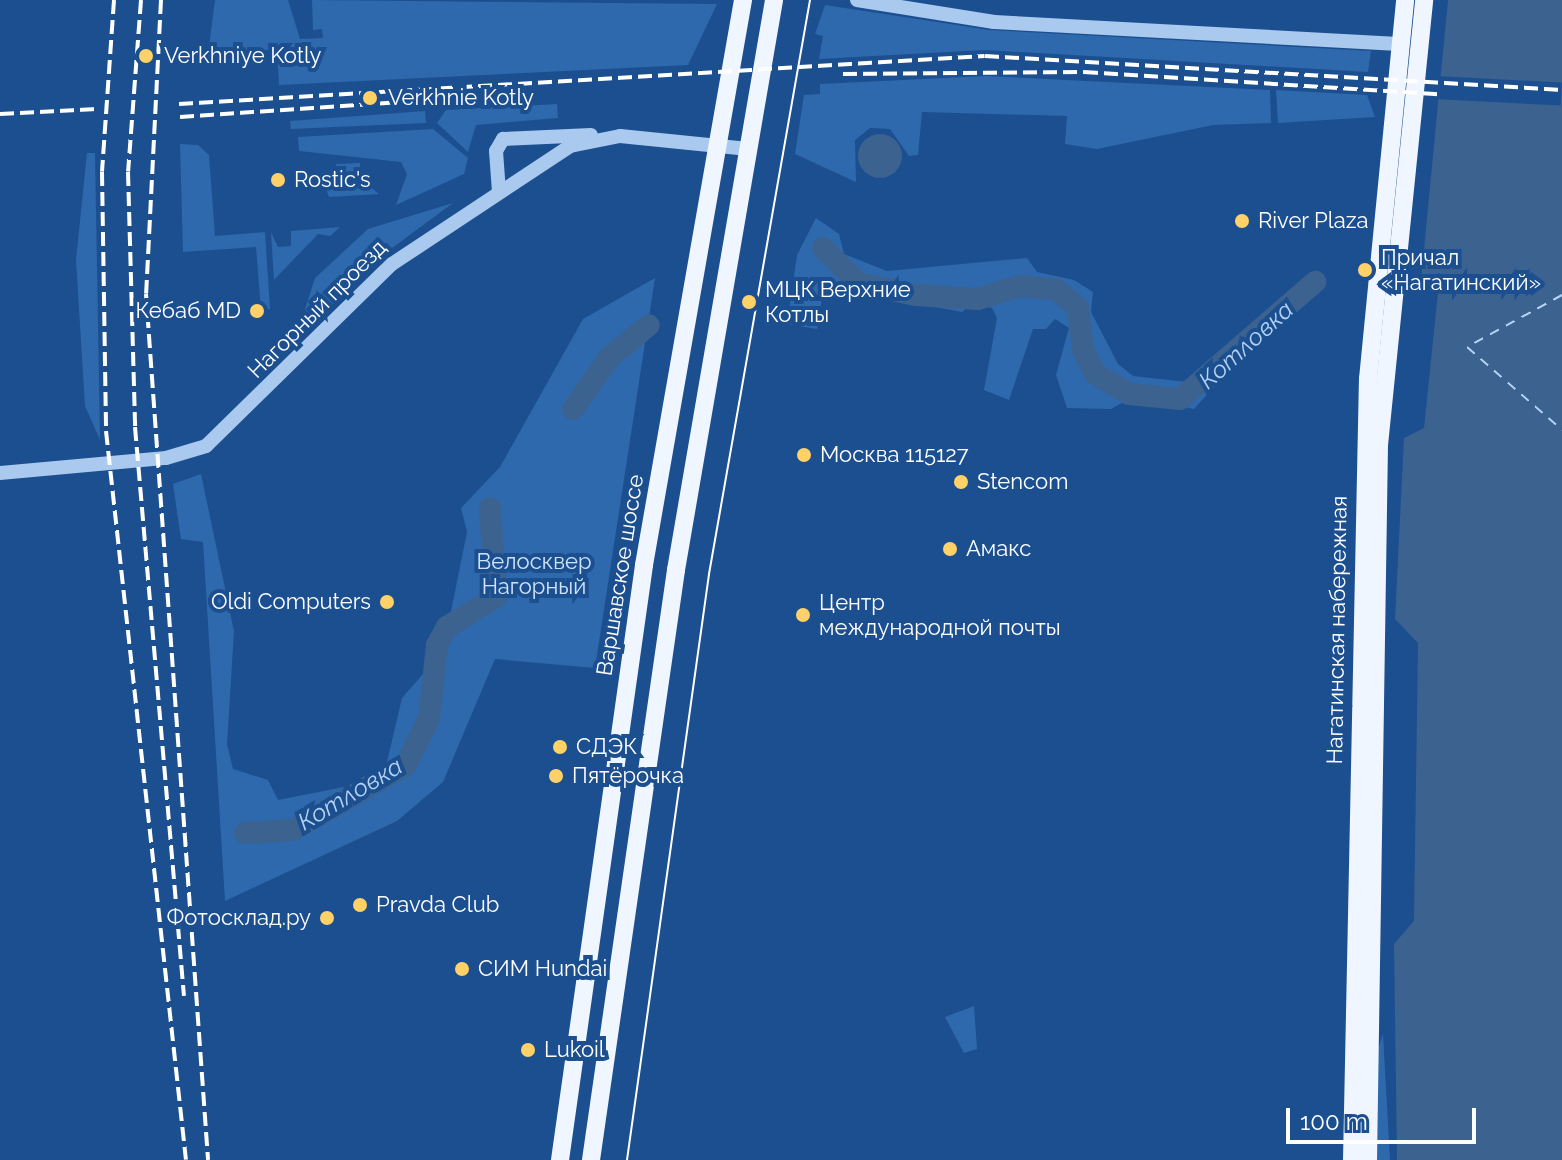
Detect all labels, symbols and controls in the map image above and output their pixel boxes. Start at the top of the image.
place label: Verkhniye Kotly [164,43,322,69]
marker: Verkhniye Kotly [135,45,157,67]
place label: Verkhnie Kotly [388,85,534,111]
marker: Verkhnie Kotly [359,87,381,109]
place label: Rostic's [294,167,371,193]
marker: Rostic's [269,171,287,189]
place label: River Plaza [1258,208,1369,234]
marker: River Plaza [1233,212,1251,230]
street label: Нагорный проезд [242,234,392,384]
place label: Причал «Нагатинский» [1381,244,1541,296]
marker: Причал «Нагатинский» [1356,261,1374,279]
place label: МЦК Верхние Котлы [765,276,911,328]
marker: МЦК Верхние Котлы [740,293,758,311]
water label: Котловка [1193,295,1299,395]
place label: Кебаб MD [135,298,241,324]
marker: Кебаб MD [248,302,266,320]
place label: Москва 115127 [820,442,969,468]
marker: Москва 115127 [795,446,813,464]
place label: Stencom [977,469,1068,495]
street label: Варшавское шоссе [591,472,649,678]
marker: Stencom [952,473,970,491]
street label: Нагатинская набережная [1321,495,1353,765]
place label: Амакс [966,536,1031,562]
marker: Амакс [941,540,959,558]
park label: Велосквер Нагорный [477,548,591,600]
place label: Oldi Computers [211,589,371,615]
place label: Центр международной почты [819,589,1061,640]
marker: Oldi Computers [378,593,396,611]
marker: Центр международной почты [794,606,812,624]
place label: СДЭК [576,734,637,760]
marker: СДЭК [551,738,569,756]
water label: Котловка [293,752,407,836]
place label: Пятёрочка [572,763,684,789]
marker: Пятёрочка [547,767,565,785]
place label: Pravda Club [376,892,499,918]
marker: Pravda Club [351,896,369,914]
place label: Фотосклад.ру [166,905,311,931]
marker: Фотосклад.ру [318,909,336,927]
place label: СИМ Hundai [478,956,607,982]
marker: СИМ Hundai [453,960,471,978]
place label: Lukoil [544,1037,605,1063]
marker: Lukoil [519,1041,537,1059]
scale bar [1290,1092,1480,1142]
text: 100 m [1300,1107,1368,1136]

